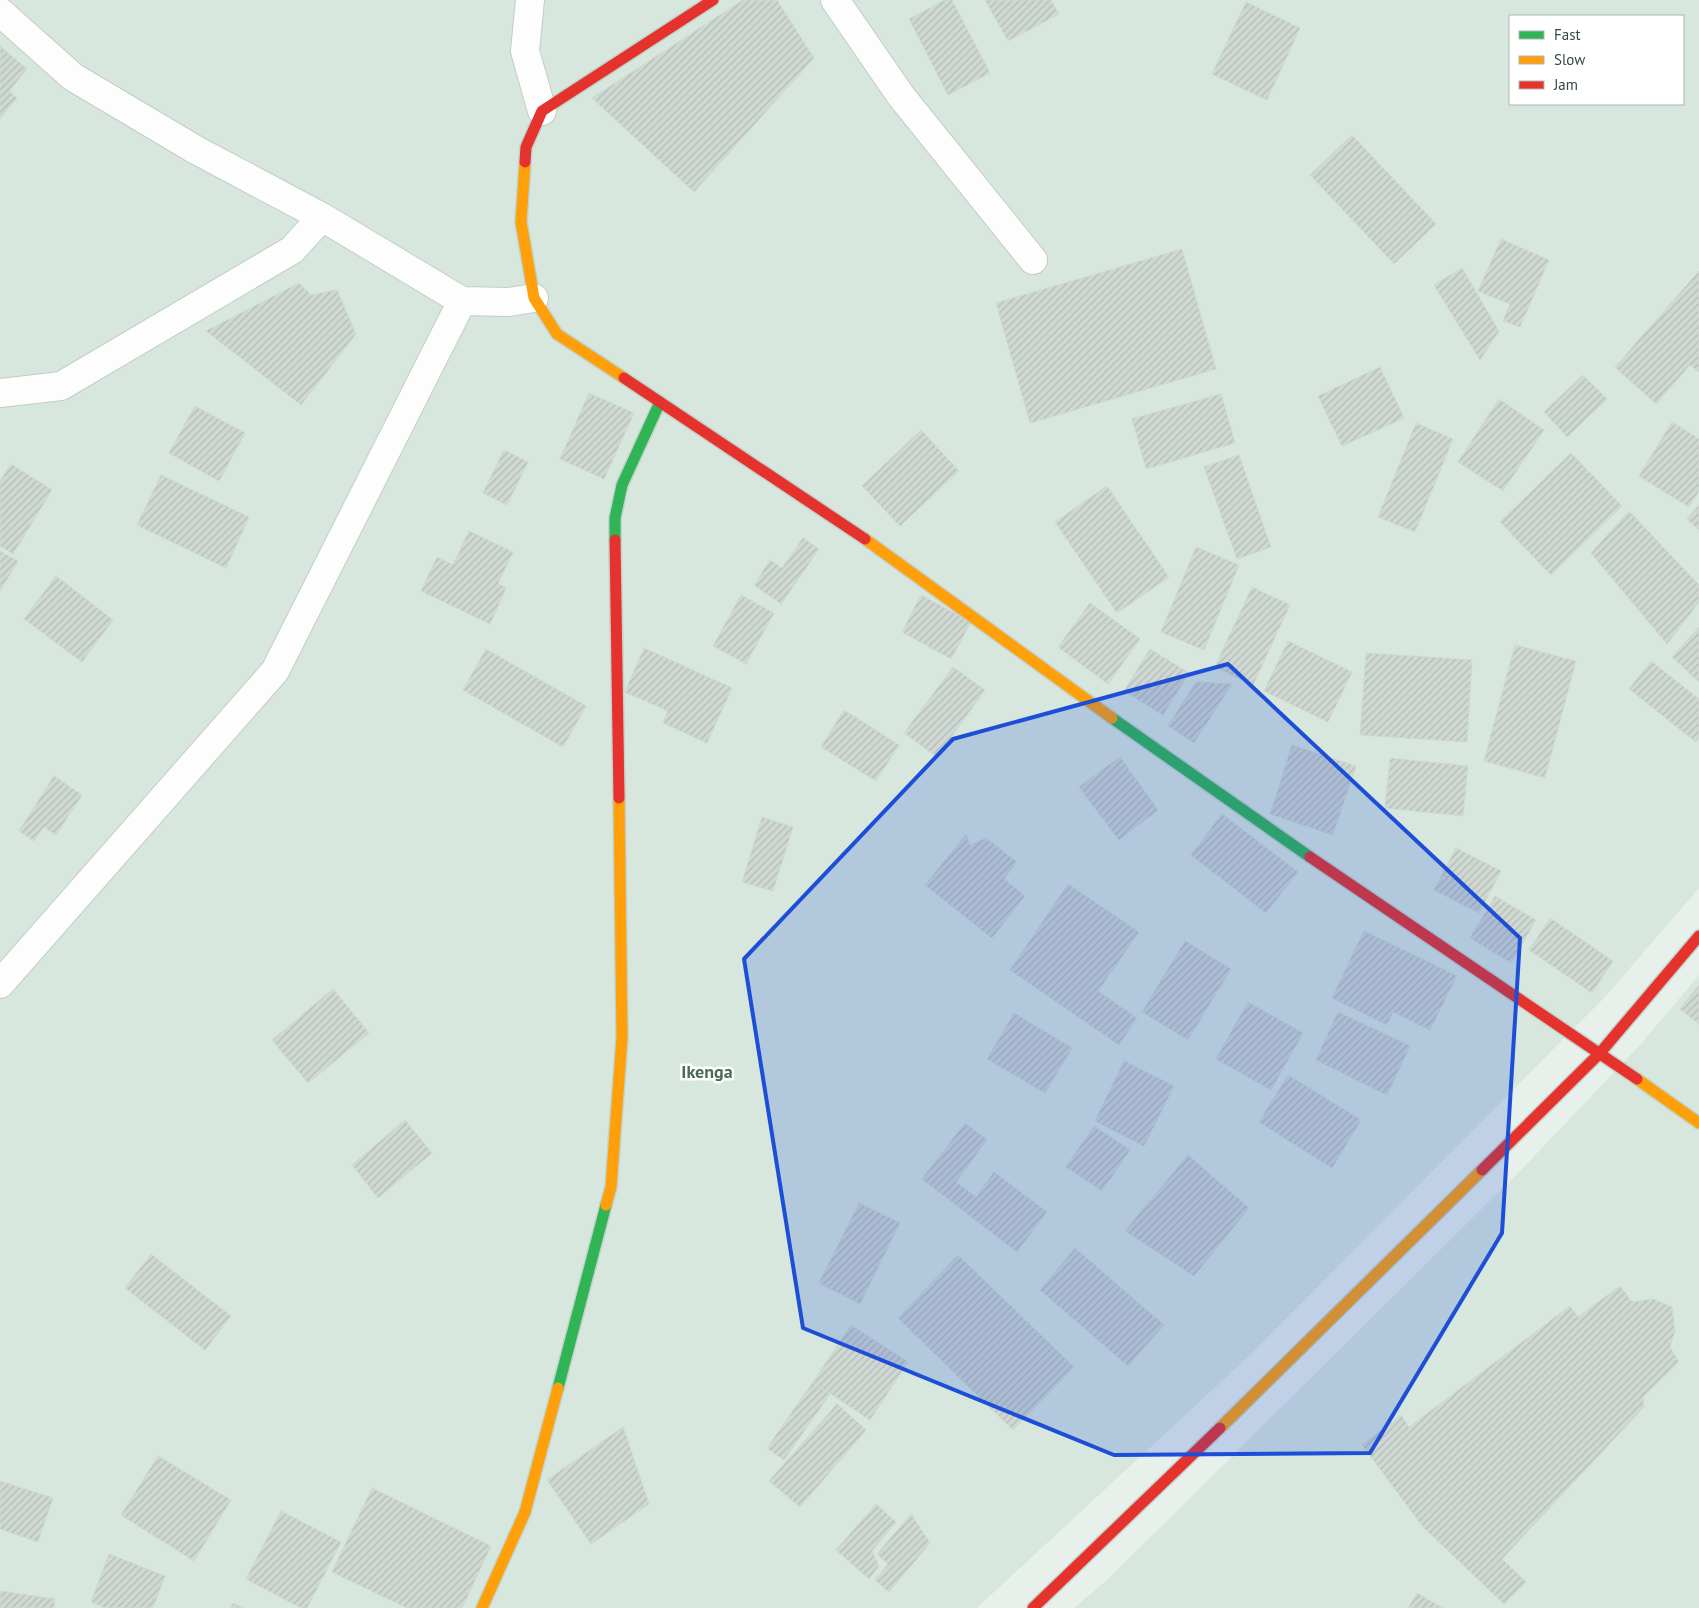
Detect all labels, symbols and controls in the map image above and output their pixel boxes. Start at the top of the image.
legend [1509,15,1684,105]
text: Fast [1554,25,1581,44]
text: Slow [1554,50,1585,69]
text: Jam [1553,75,1578,94]
district label: Ikenga [681,1060,733,1083]

